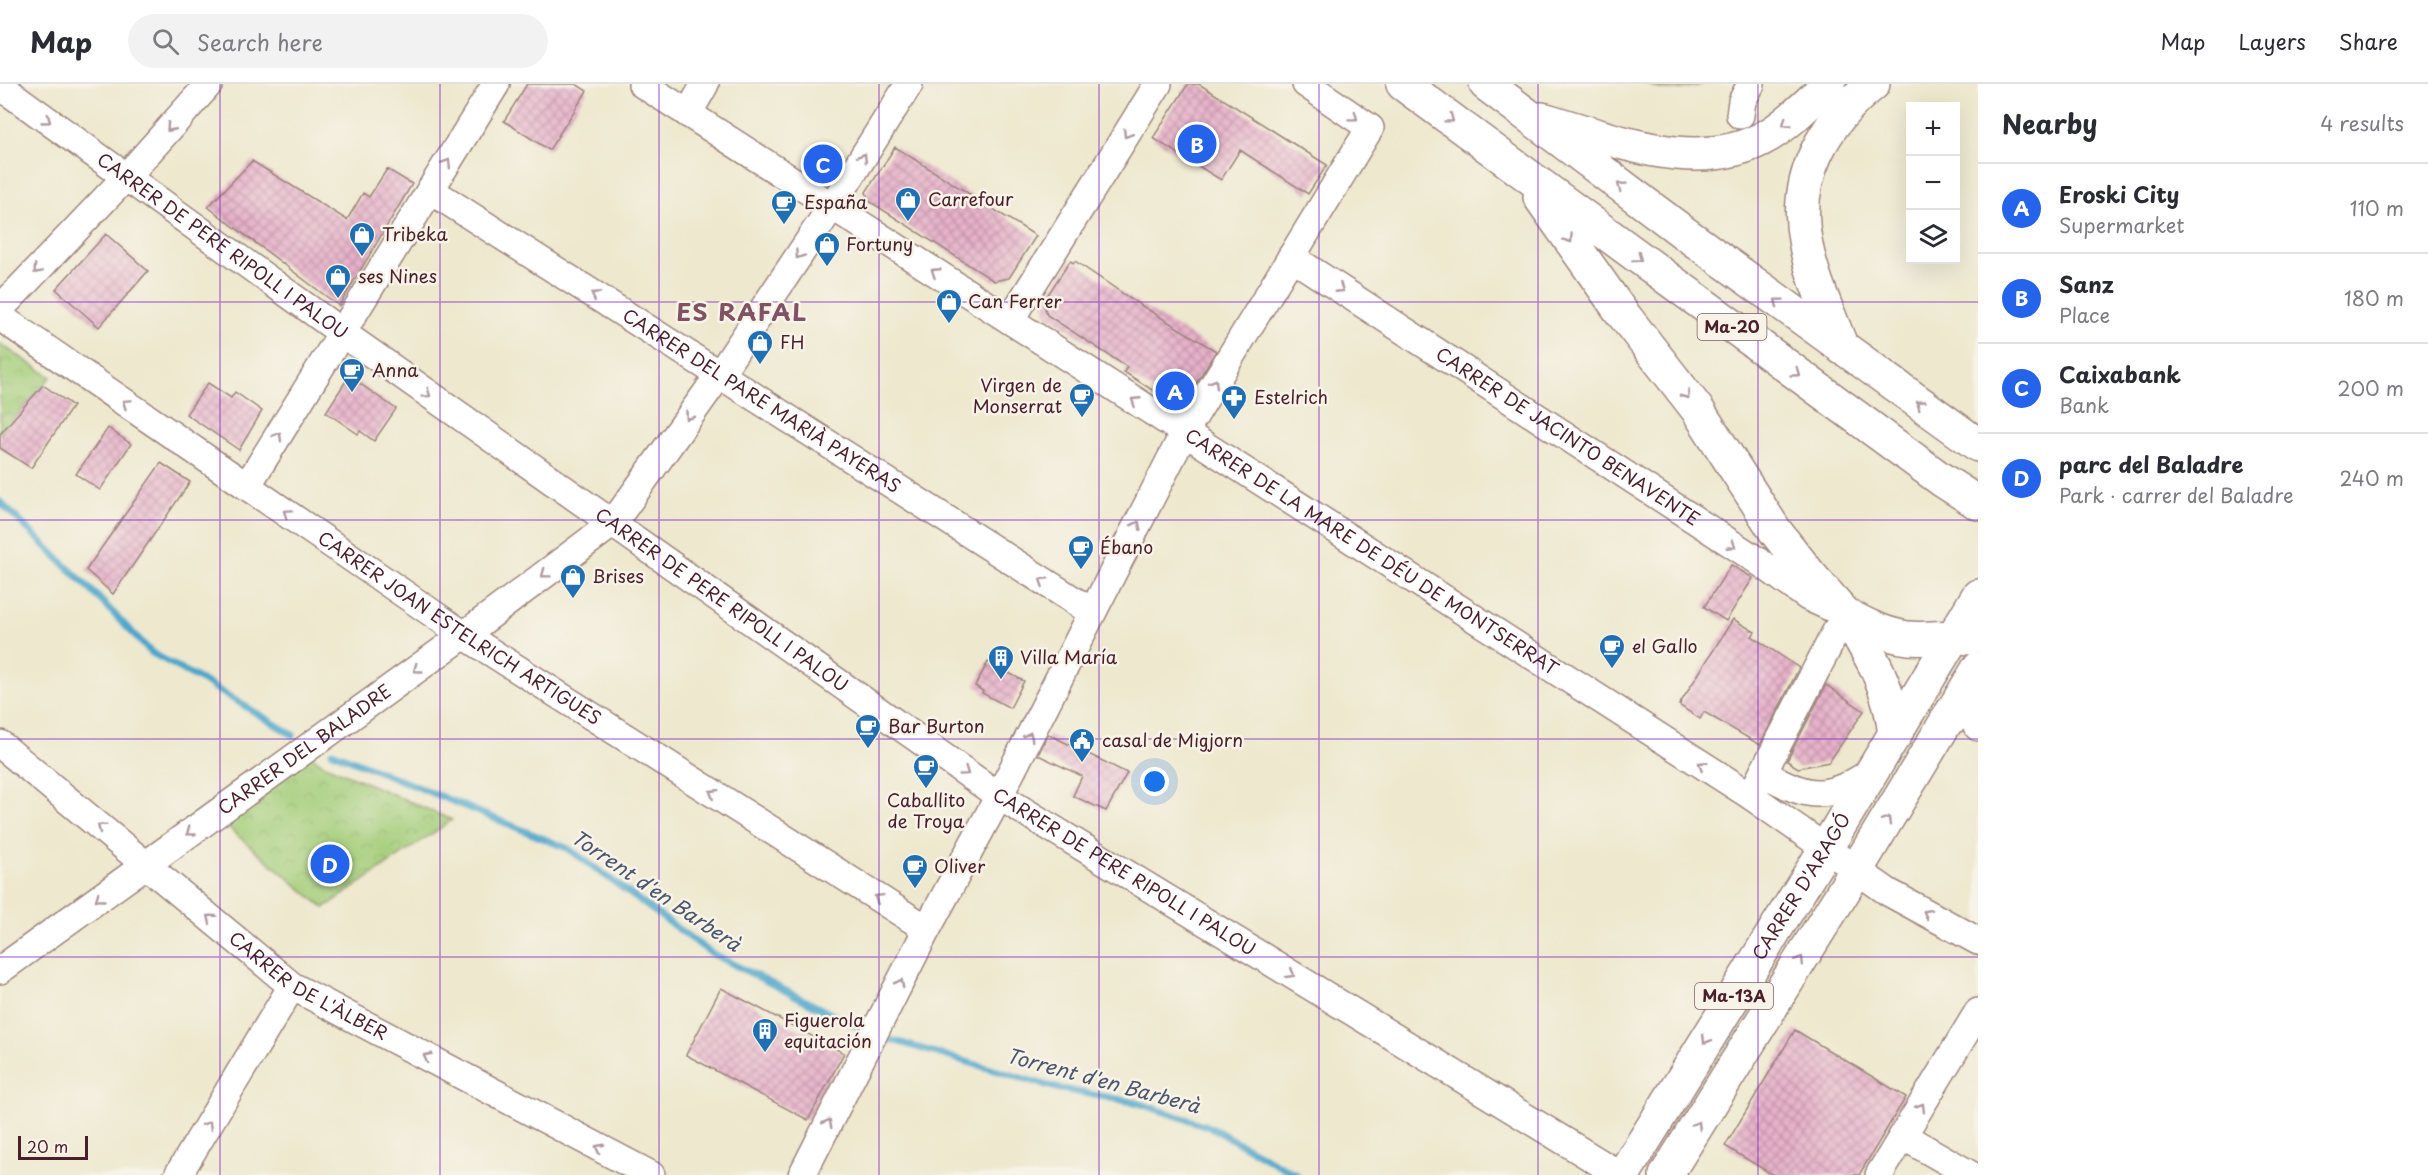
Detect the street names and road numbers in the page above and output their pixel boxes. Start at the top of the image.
street label: CARRER DE PERE RIPOLL I PALOU [92,145,354,345]
street label: CARRER DEL PARE MARIÀ PAYERAS [618,301,907,499]
road number: Ma-20 [1698,314,1766,340]
street label: CARRER DE JACINTO BENAVENTE [1431,340,1706,532]
street label: CARRER DE LA MARE DE DÉU DE MONTSERRAT [1180,421,1565,682]
street label: CARRER DE PERE RIPOLL I PALOU [590,500,854,698]
street label: CARRER JOAN ESTELRICH ARTIGUES [313,524,607,731]
street label: CARRER DEL BALADRE [212,677,396,821]
street label: CARRER DE PERE RIPOLL I PALOU [988,780,1261,962]
street label: CARRER D'ARAGÓ [1745,807,1856,965]
street label: CARRER DE L'ÀLBER [224,924,393,1046]
road number: Ma-13A [1695,983,1773,1009]

